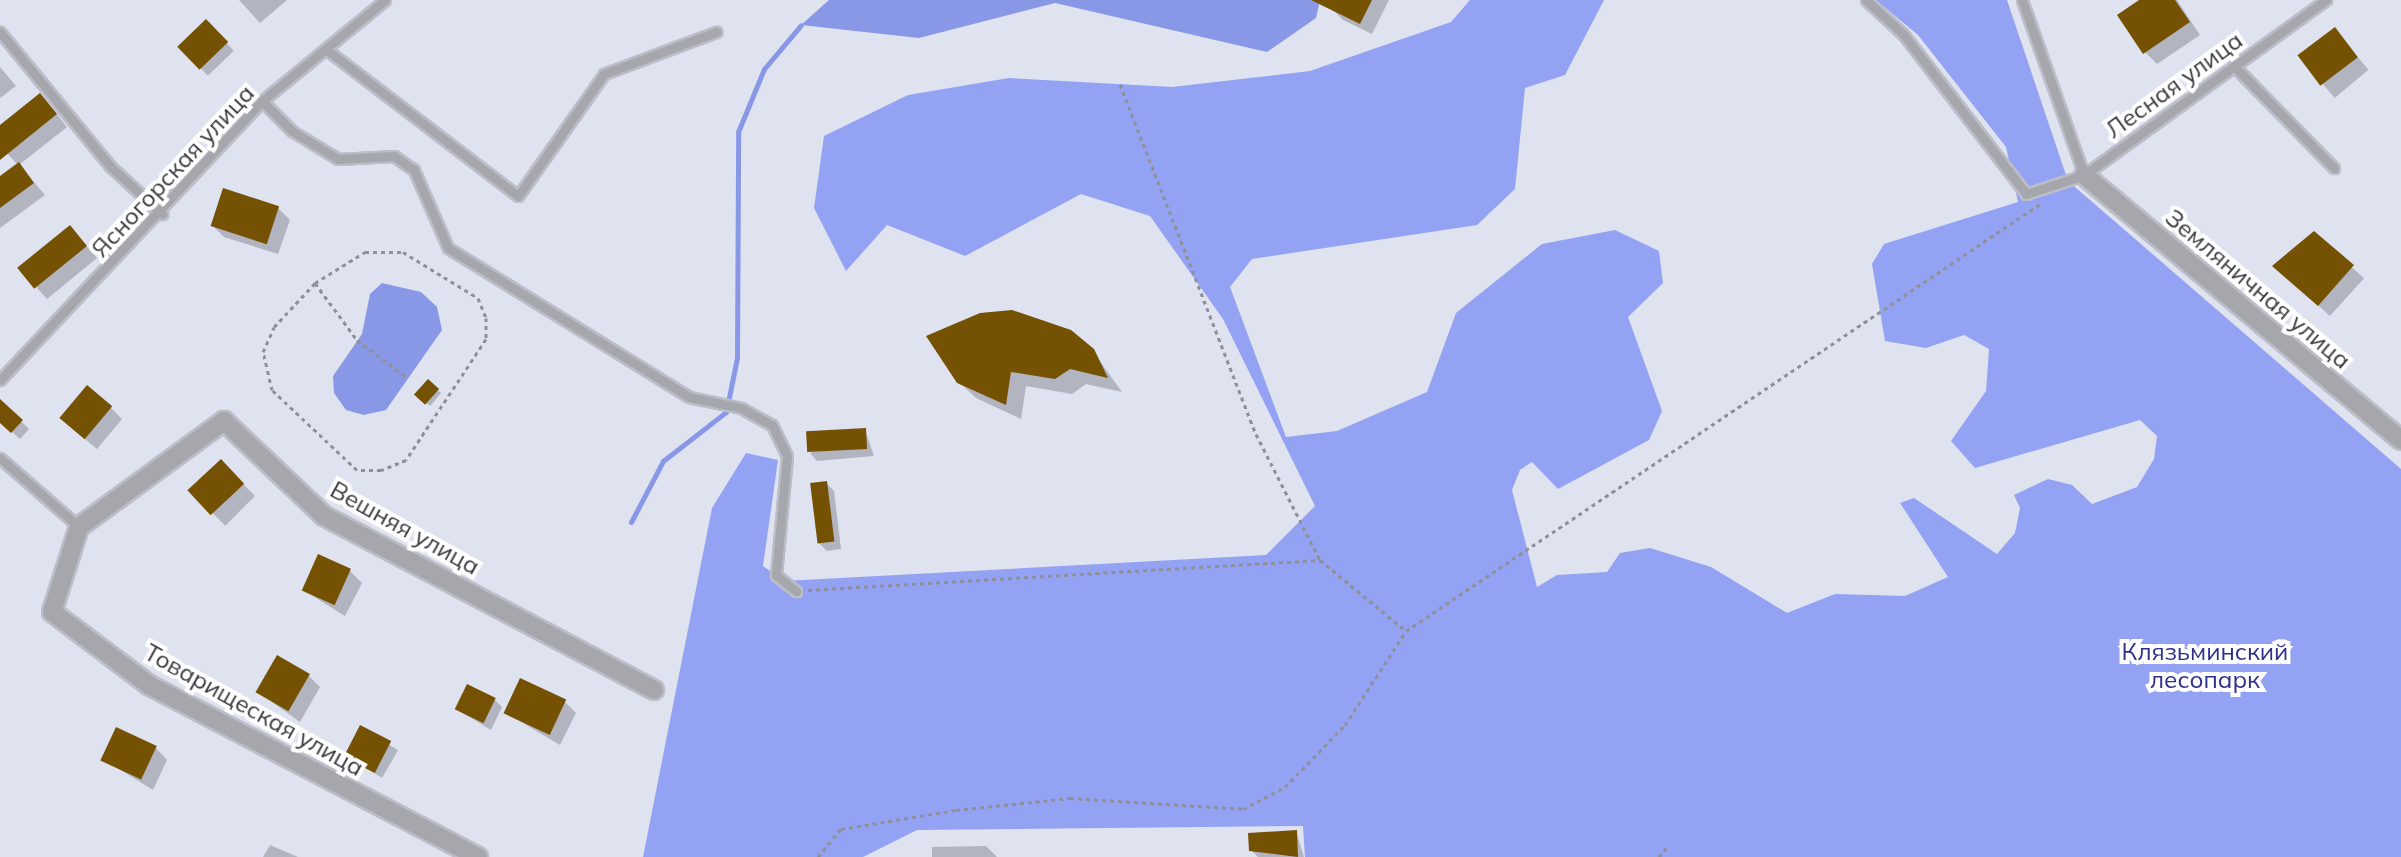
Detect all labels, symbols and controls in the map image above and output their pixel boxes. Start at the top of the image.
street label: Лесная улица [2100,26,2248,144]
street label: Ясногорская улица [86,79,260,263]
street label: Земляничная улица [2160,203,2356,375]
street label: Вешняя улица [325,475,485,581]
street label: Товарищеская улица [139,638,369,782]
park label: Клязьминский лесопарк [2122,638,2288,694]

